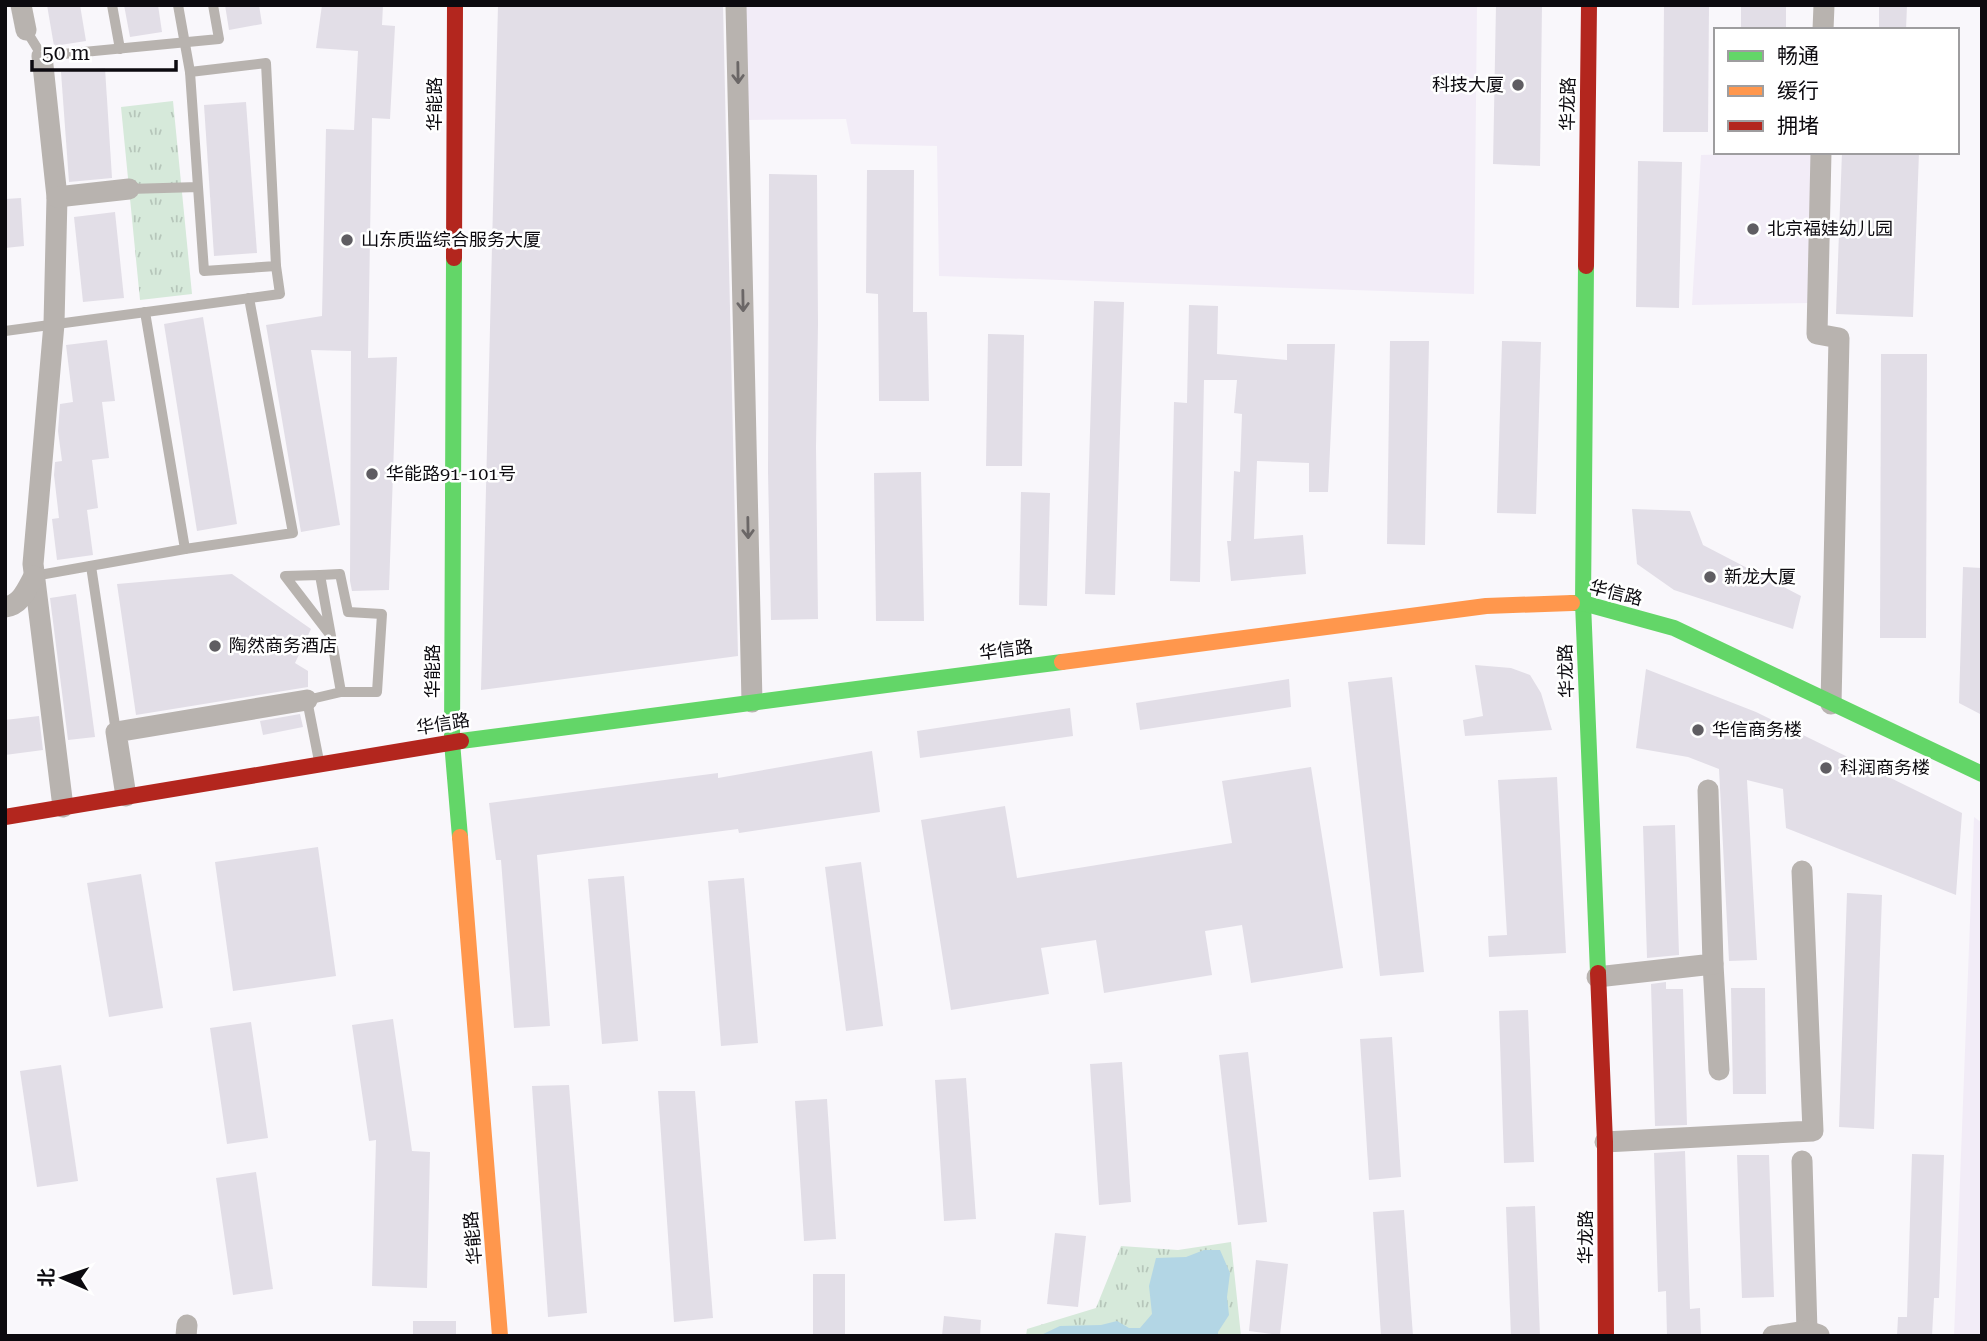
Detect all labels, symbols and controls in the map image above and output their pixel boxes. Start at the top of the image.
scale bar [32,28,175,72]
legend [1714,28,1959,154]
text: 50 m [42,41,90,65]
text: 畅通 [1777,44,1819,68]
one-way arrow [731,62,745,85]
place label: 科技大厦 [1432,74,1504,95]
street label: 华能路 [424,77,445,131]
marker: 科技大厦 [1510,77,1526,93]
street label: 华龙路 [1557,77,1578,131]
text: 缓行 [1777,79,1819,103]
text: 拥堵 [1777,114,1819,138]
place label: 北京福娃幼儿园 [1767,218,1893,239]
marker: 北京福娃幼儿园 [1745,221,1761,237]
place label: 山东质监综合服务大厦 [361,229,541,250]
marker: 山东质监综合服务大厦 [339,232,355,248]
one-way arrow [736,289,750,312]
place label: 华能路91-101号 [386,463,516,484]
marker: 华能路91-101号 [364,466,380,482]
one-way arrow [741,517,755,540]
place label: 新龙大厦 [1724,566,1796,587]
marker: 新龙大厦 [1702,569,1718,585]
street label: 华信路 [1587,576,1645,609]
place label: 陶然商务酒店 [229,635,337,656]
street label: 华信路 [978,636,1034,663]
marker: 陶然商务酒店 [207,638,223,654]
street label: 华能路 [422,644,443,698]
street label: 华龙路 [1554,644,1577,698]
street label: 华信路 [415,709,471,738]
place label: 华信商务楼 [1712,719,1802,740]
marker: 华信商务楼 [1690,722,1706,738]
place label: 科润商务楼 [1840,757,1930,778]
marker: 科润商务楼 [1818,760,1834,776]
street label: 华能路 [460,1210,485,1266]
street label: 华龙路 [1575,1210,1596,1264]
north arrow [28,1243,98,1313]
text: 北 [35,1268,58,1287]

